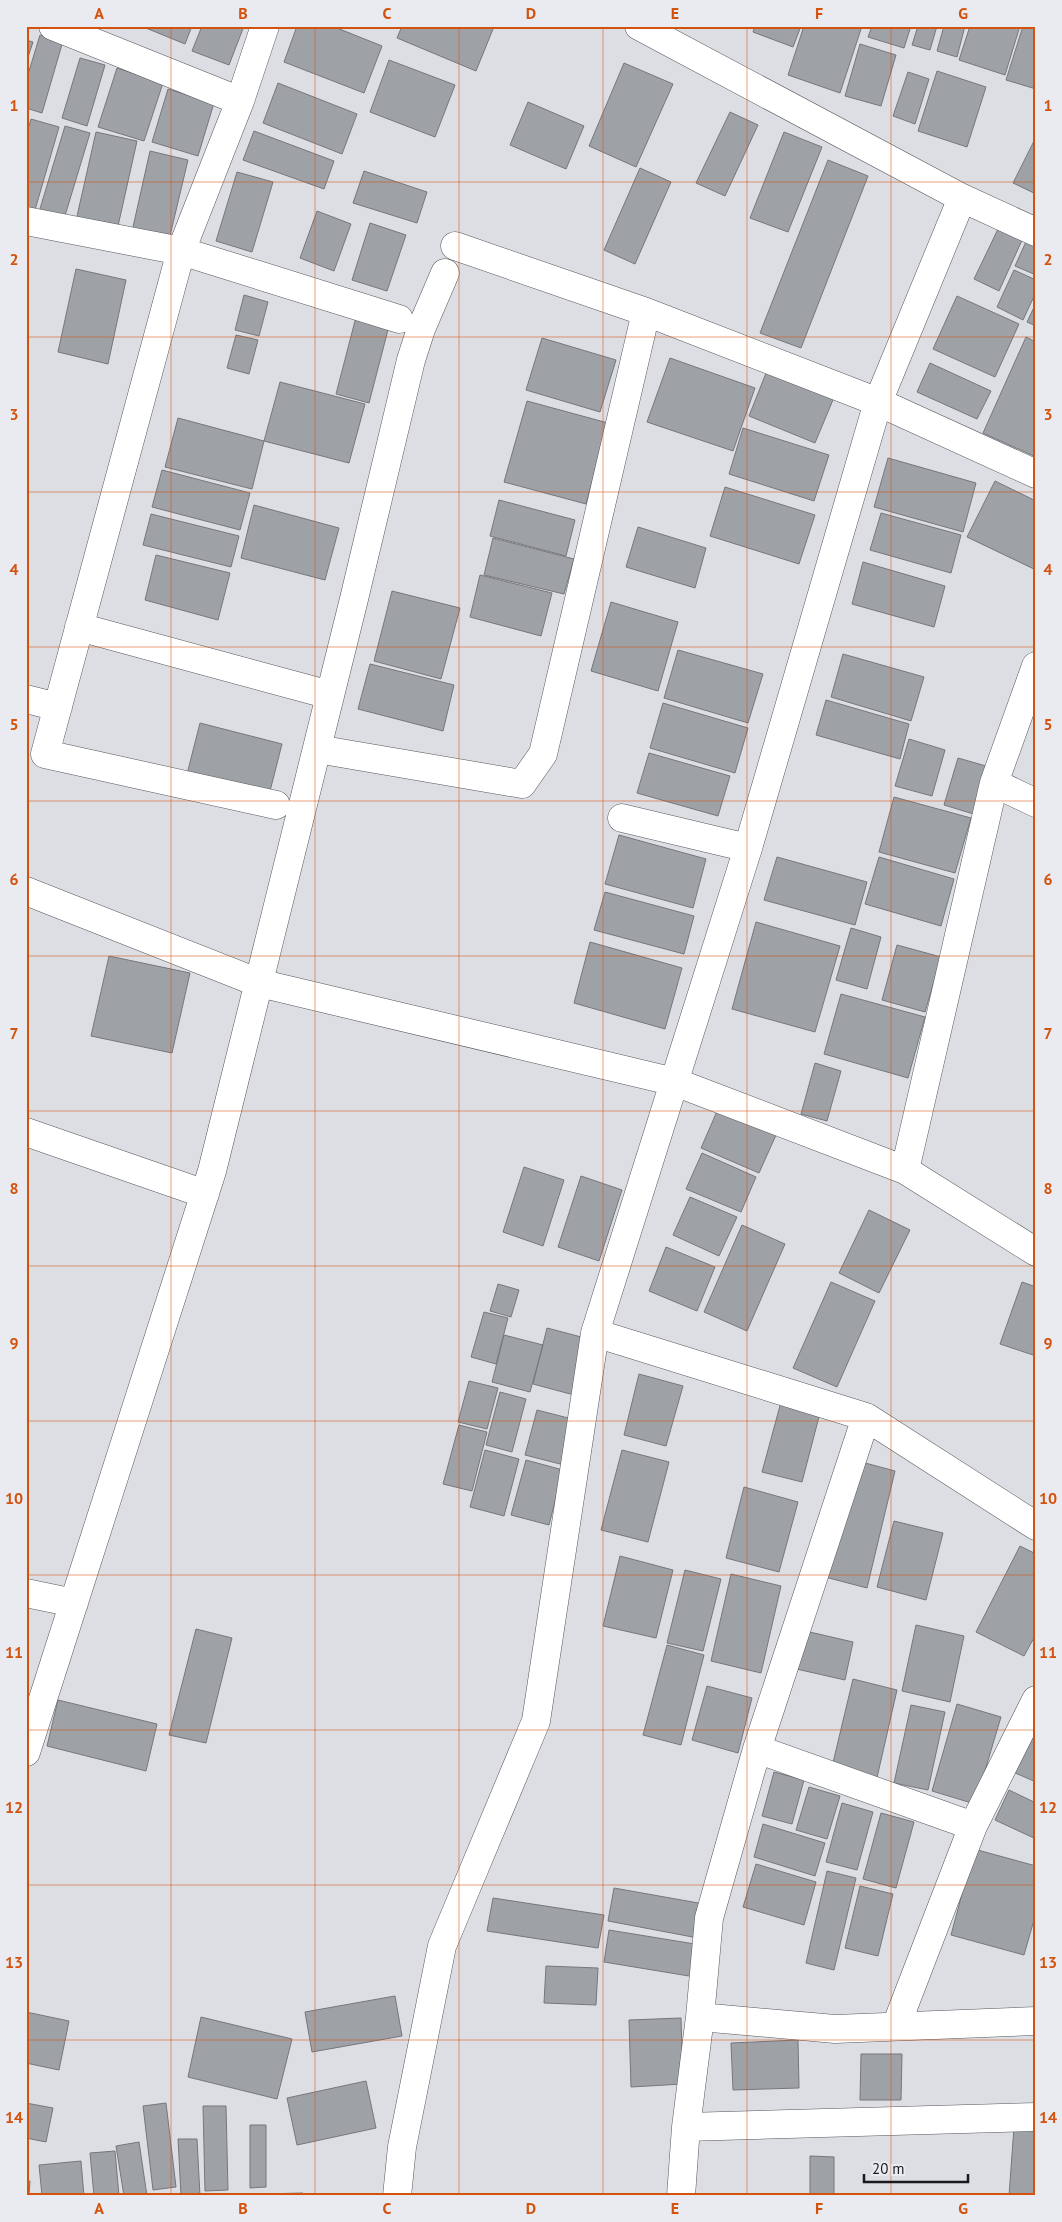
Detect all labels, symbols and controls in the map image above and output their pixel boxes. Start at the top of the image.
text: A [94,3,104,23]
text: B [238,3,248,23]
text: C [383,3,392,23]
text: D [526,3,536,23]
text: E [671,3,679,23]
text: F [815,3,823,23]
text: G [958,3,968,23]
text: 1 [9,95,19,115]
text: 1 [1043,95,1053,115]
text: 2 [9,249,19,269]
text: 2 [1043,249,1053,269]
text: 3 [9,404,19,424]
text: 3 [1043,404,1053,424]
text: 4 [9,559,19,579]
text: 4 [1043,559,1053,579]
text: 5 [9,714,19,734]
text: 5 [1043,714,1053,734]
text: 6 [9,869,19,889]
text: 6 [1043,869,1053,889]
text: 7 [9,1023,19,1043]
text: 7 [1043,1023,1053,1043]
text: 8 [9,1178,19,1198]
text: 8 [1043,1178,1053,1198]
text: 9 [9,1333,19,1353]
text: 9 [1043,1333,1053,1353]
text: 10 [5,1488,23,1508]
text: 10 [1039,1488,1057,1508]
text: 11 [5,1642,23,1662]
text: 11 [1039,1642,1057,1662]
text: 12 [5,1797,23,1817]
text: 12 [1039,1797,1057,1817]
text: 13 [5,1952,23,1972]
text: 13 [1039,1952,1057,1972]
text: 14 [5,2107,23,2127]
text: 14 [1039,2107,1057,2127]
scale bar [864,2152,968,2184]
text: 20 m [872,2159,905,2178]
text: A [94,2198,104,2218]
text: B [238,2198,248,2218]
text: C [383,2198,392,2218]
text: D [526,2198,536,2218]
text: E [671,2198,679,2218]
text: F [815,2198,823,2218]
text: G [958,2198,968,2218]

